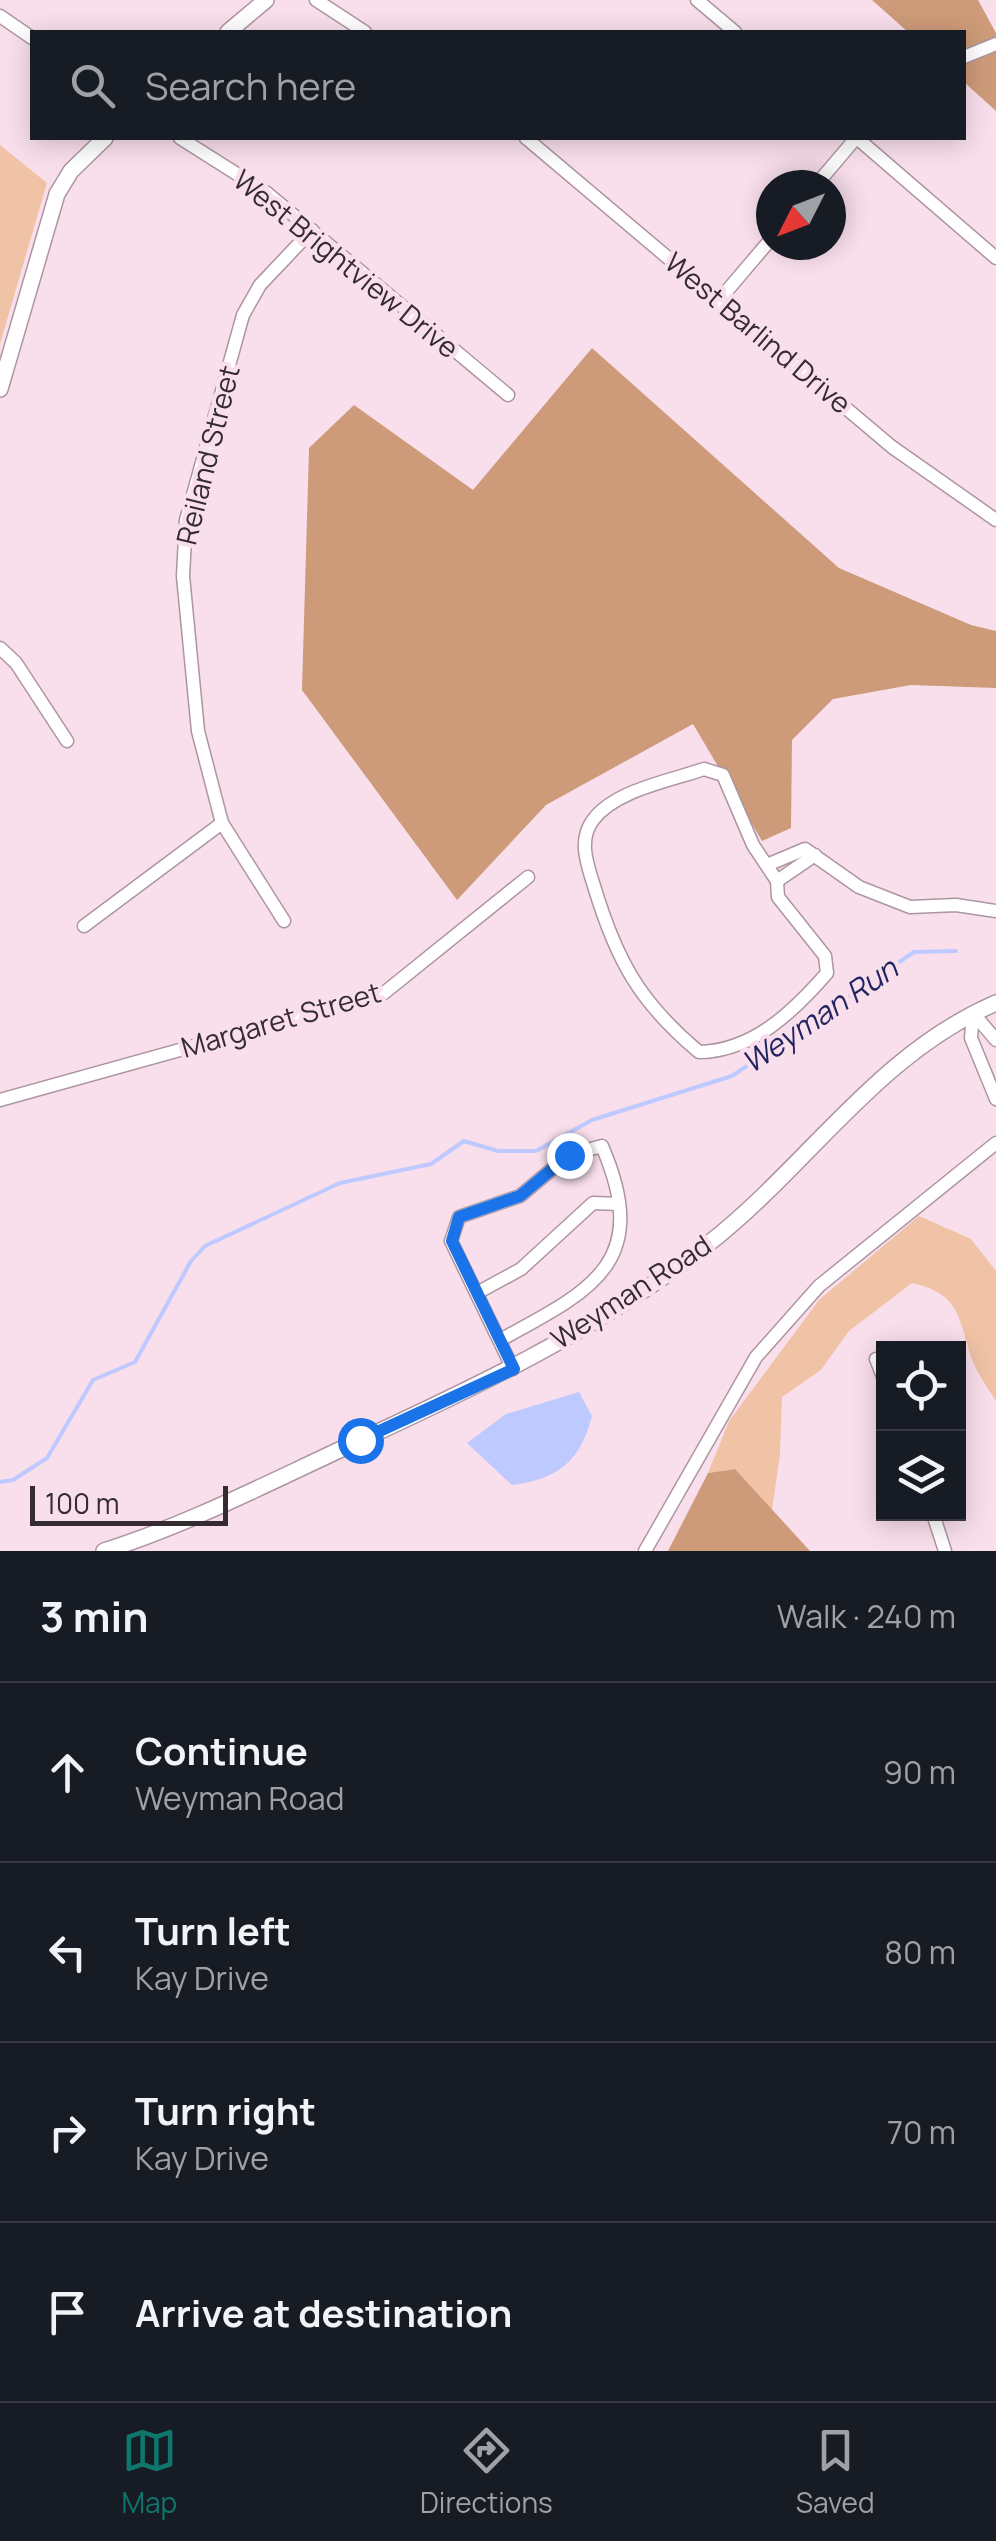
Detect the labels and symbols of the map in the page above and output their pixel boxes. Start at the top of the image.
street label: West Brightview Drive [226,160,467,366]
north arrow [756,170,846,260]
street label: West Barlind Drive [657,243,860,422]
street label: Reiland Street [166,361,248,548]
water label: Weyman Run [733,947,906,1082]
street label: Margaret Street [176,972,385,1066]
route end [547,1133,593,1179]
street label: Weyman Road [543,1225,718,1357]
route start [338,1418,384,1464]
scale bar [30,1481,228,1526]

